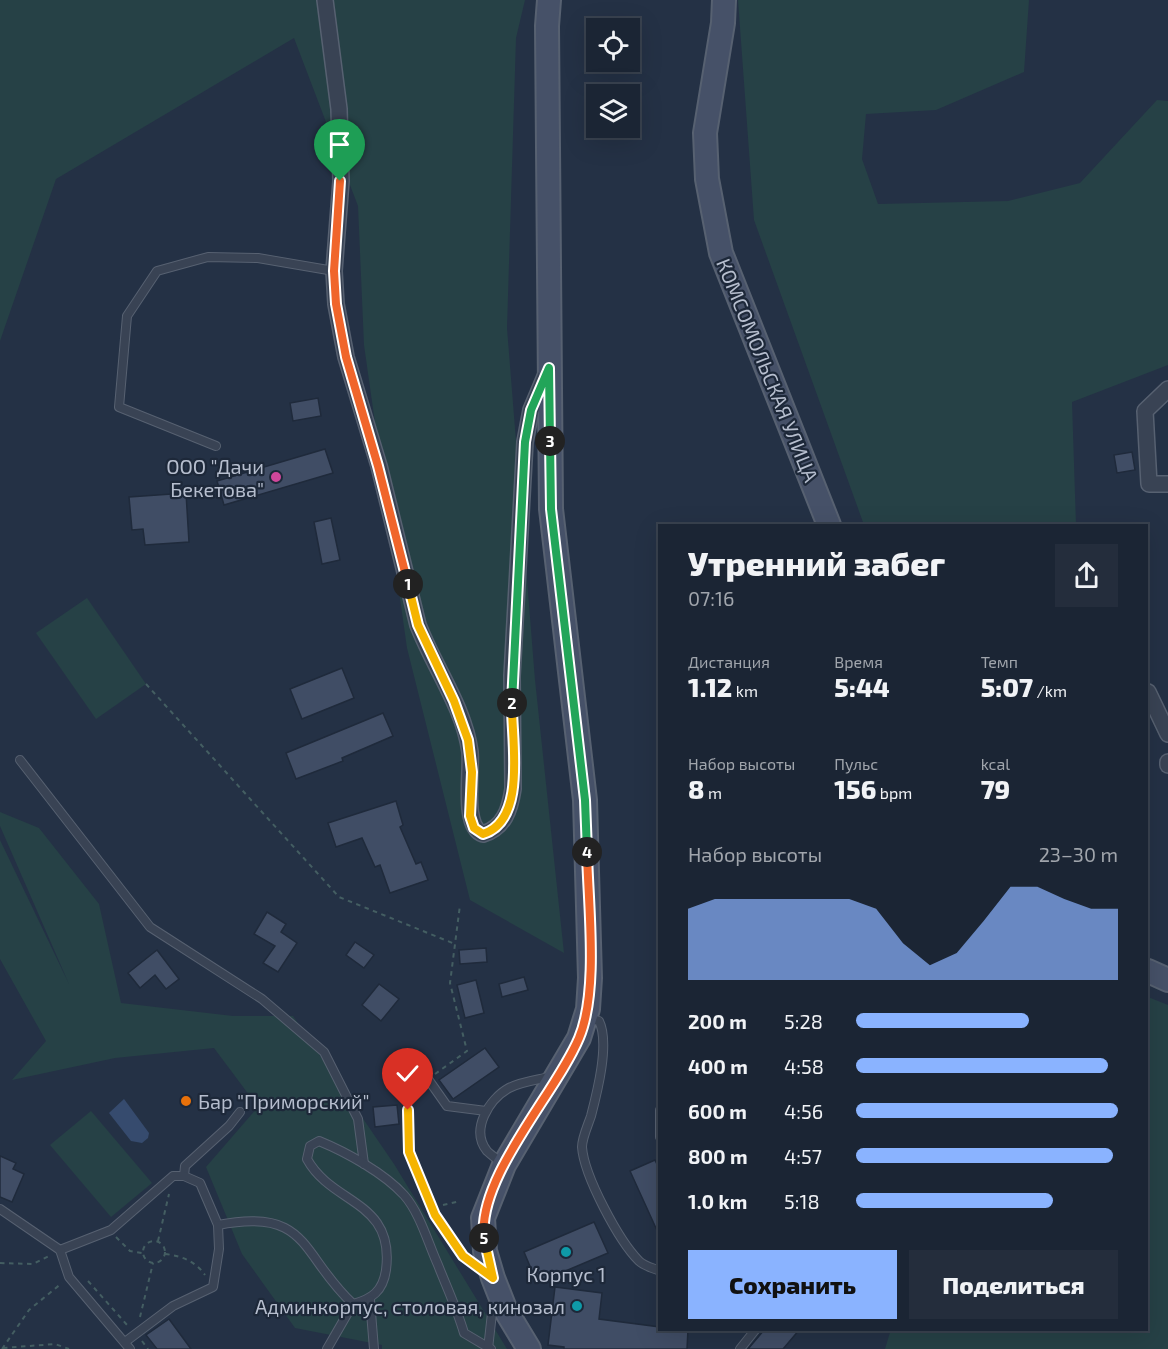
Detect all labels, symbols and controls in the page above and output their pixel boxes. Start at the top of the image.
map controls [586,18,640,138]
button: locate [586,18,640,72]
button: layers [586,84,640,138]
pin [314,119,365,181]
icon: arrive [323,128,356,161]
street label: КОМСОМОЛЬСКАЯ УЛИЦА [712,255,824,486]
pin: 3 [535,426,565,456]
text: 3 [545,431,555,450]
place label: ООО "Дачи Бекетова" [166,454,264,501]
marker: ООО "Дачи Бекетова" [269,470,283,484]
text: Утренний забег [688,543,945,583]
button: share [1055,544,1118,607]
pin: 1 [393,569,423,599]
text: 1 [405,574,411,593]
text: 07:16 [688,586,734,610]
text: Дистанция [688,652,770,671]
text: Время [834,652,883,671]
text: Темп [981,652,1018,671]
text: 1.12 [688,671,732,702]
text: 5:44 [834,671,890,702]
text: 5:07 [981,671,1033,702]
text: km [732,681,758,700]
text: /km [1033,681,1067,700]
pin: 2 [497,688,527,718]
text: 2 [507,693,517,712]
text: Набор высоты [688,754,795,773]
text: Пульс [834,754,878,773]
text: kcal [981,754,1010,773]
text: 8 [688,773,704,804]
text: 156 [834,773,876,804]
text: 79 [981,773,1010,804]
text: m [704,783,722,802]
text: bpm [876,783,912,802]
pin: 4 [572,837,602,867]
text: 4 [582,842,592,861]
text: Набор высоты [688,842,822,866]
text: 23–30 m [1039,842,1118,866]
text: 200 m [688,1009,747,1033]
text: 5:28 [784,1009,823,1033]
pin [382,1048,433,1110]
text: 400 m [688,1054,748,1078]
text: 4:58 [784,1054,824,1078]
icon: check [391,1057,424,1090]
place label: Бар "Приморский" [198,1089,370,1113]
marker: Бар "Приморский" [179,1094,193,1108]
text: 600 m [688,1099,747,1123]
text: 4:56 [784,1099,823,1123]
text: 800 m [688,1144,748,1168]
text: 4:57 [784,1144,822,1168]
text: 1.0 km [688,1189,747,1213]
text: 5:18 [784,1189,820,1213]
pin: 5 [469,1223,499,1253]
text: 5 [480,1228,488,1247]
marker: Корпус 1 [559,1245,573,1259]
button: Сохранить [688,1250,897,1319]
button: Поделиться [909,1250,1118,1319]
place label: Корпус 1 [526,1262,606,1287]
place label: Админкорпус, столовая, кинозал [255,1294,565,1319]
marker: Админкорпус, столовая, кинозал [570,1299,584,1313]

